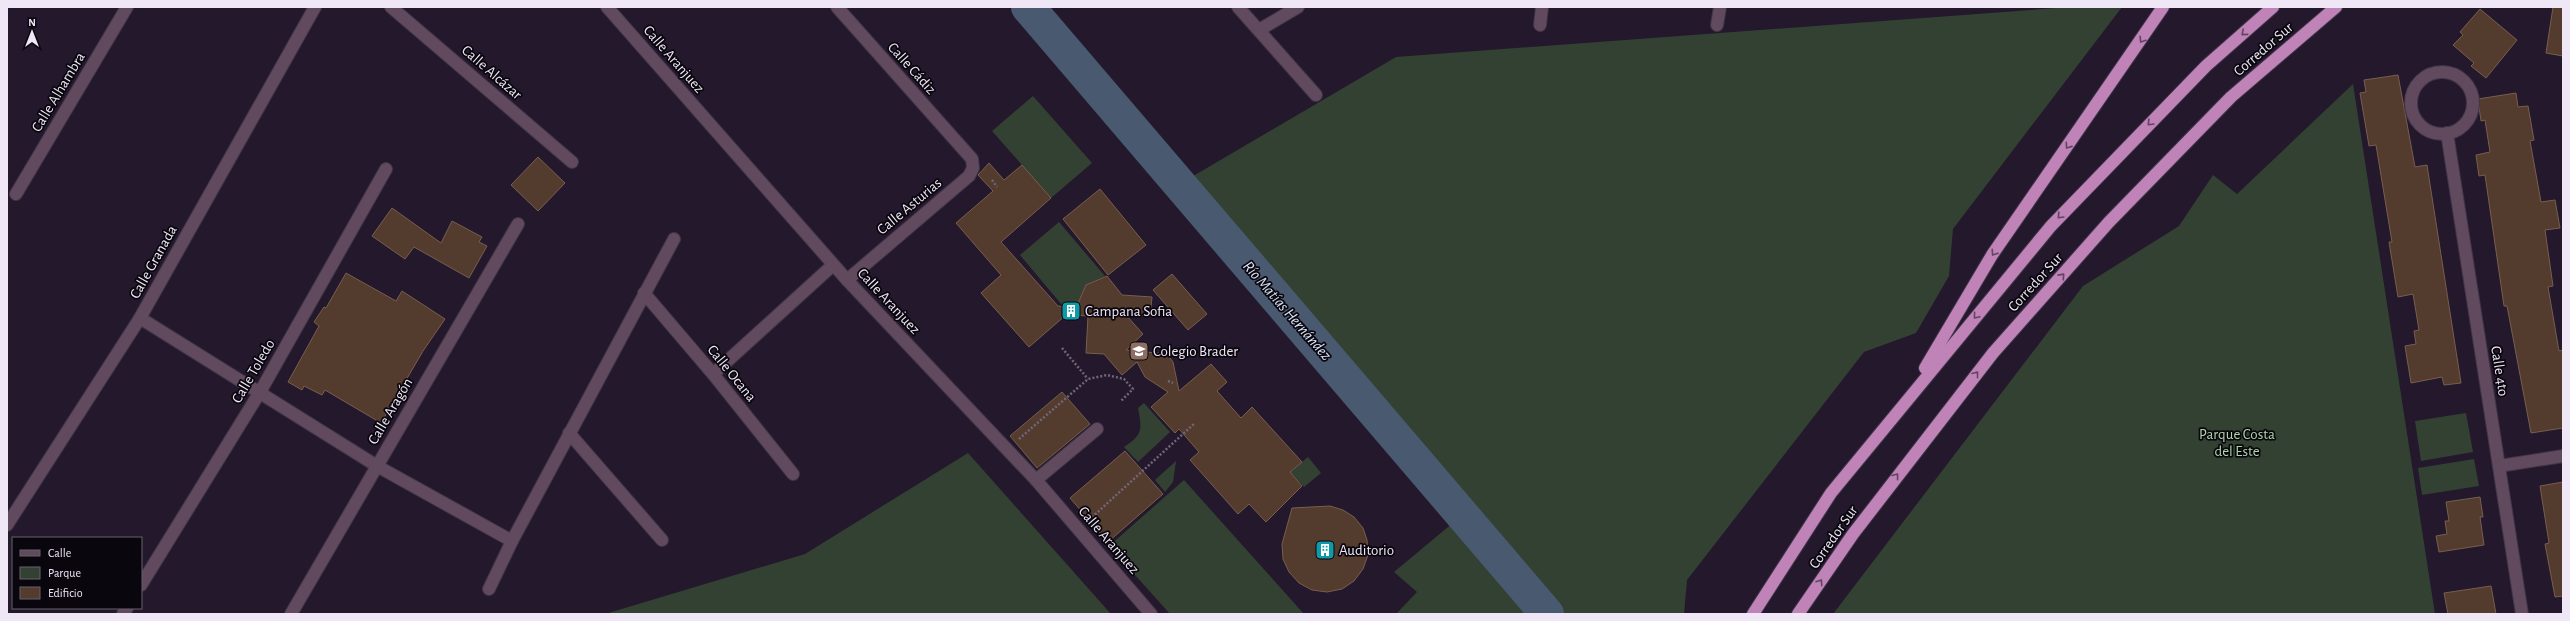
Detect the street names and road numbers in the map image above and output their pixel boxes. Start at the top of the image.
street label: Corredor Sur [2231,20,2296,79]
street label: Calle Aranjuez [640,23,707,96]
street label: Calle Cádiz [885,40,939,97]
street label: Calle Alcázar [459,42,525,103]
street label: Calle Alhambra [29,50,88,135]
street label: Calle Asturias [874,175,944,238]
street label: Calle Granada [127,223,180,301]
street label: Corredor Sur [2005,250,2065,314]
street label: Calle Aranjuez [855,266,923,337]
street label: Calle Toledo [229,337,278,406]
street label: Calle Ocana [704,342,759,405]
street label: Calle 4to [2488,345,2511,397]
street label: Calle Aragón [365,375,415,447]
street label: Corredor Sur [1806,503,1861,572]
street label: Calle Aranjuez [1075,504,1142,577]

